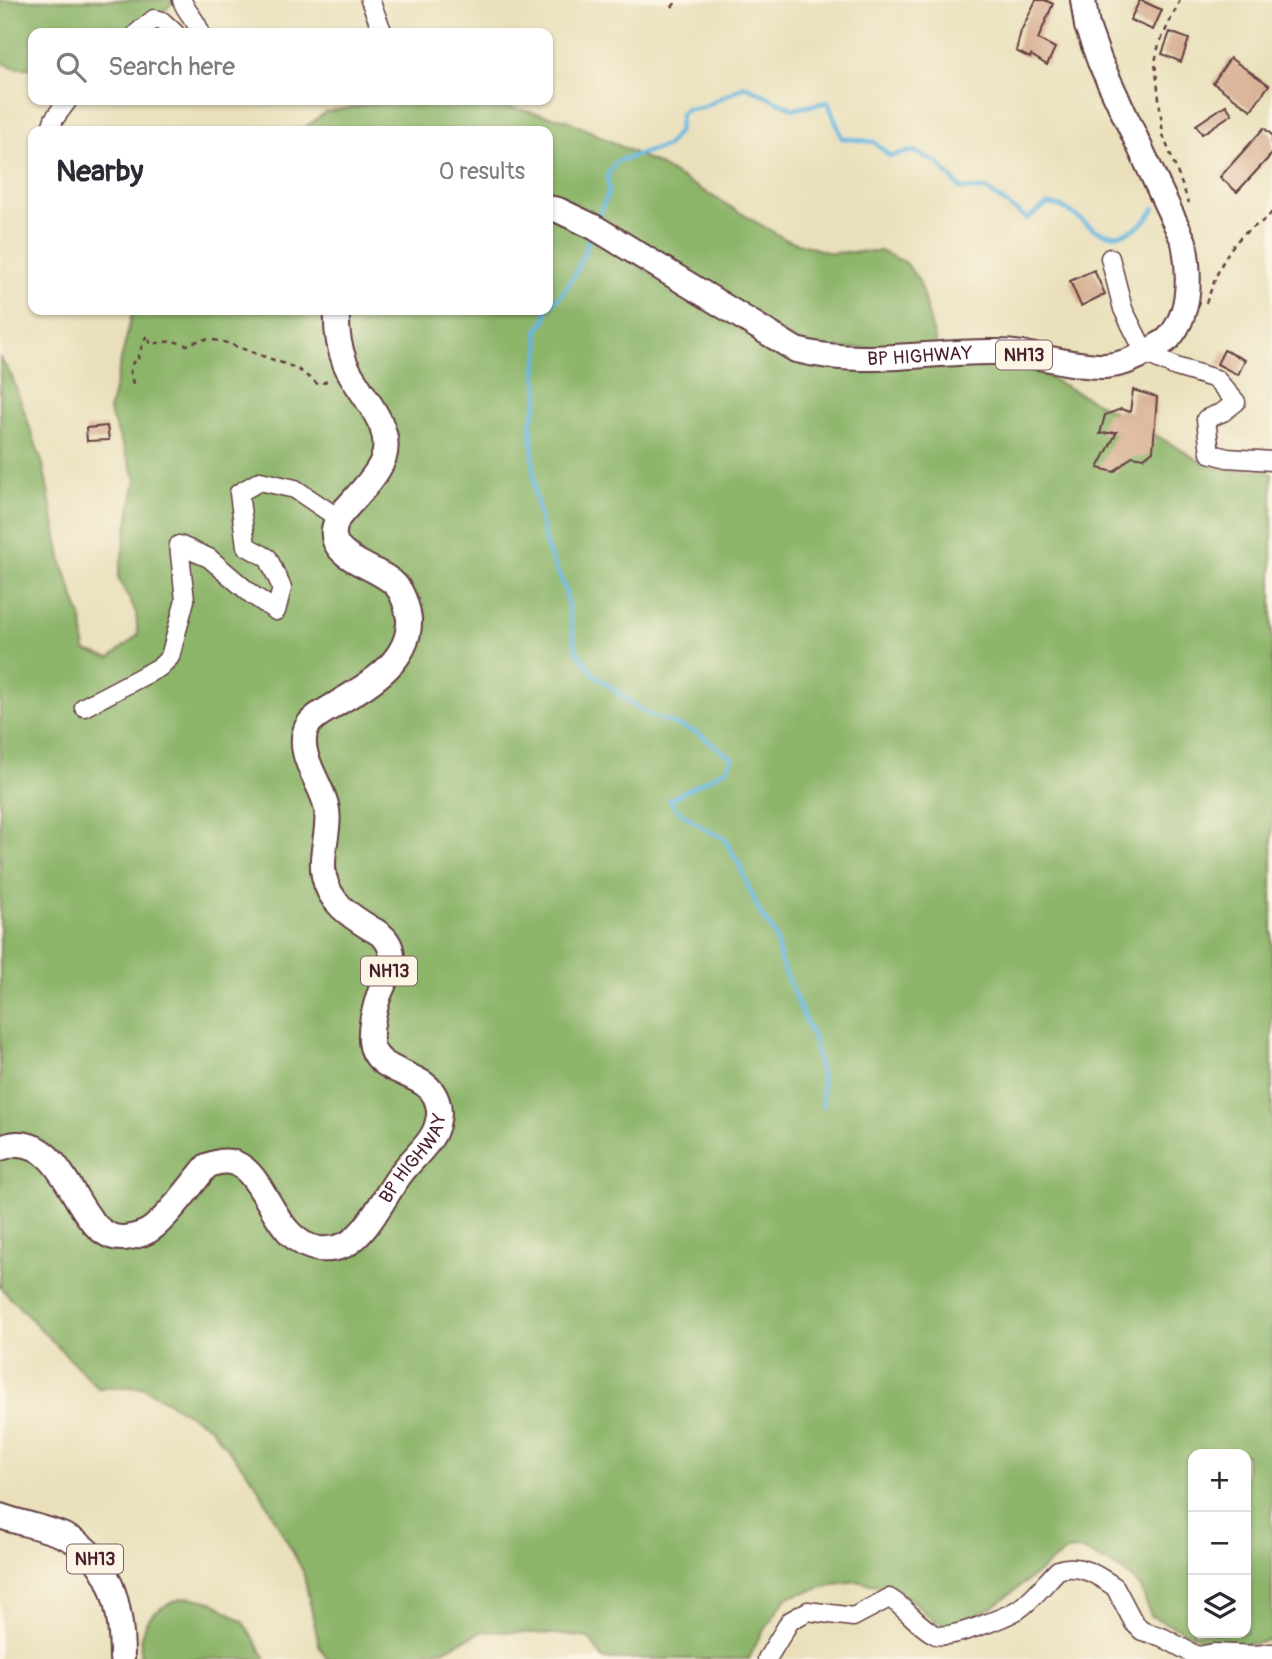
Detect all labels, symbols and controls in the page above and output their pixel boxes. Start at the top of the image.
search box [28,28,553,105]
icon: search [52,48,90,86]
text: Search here [108,51,235,83]
text: Nearby [56,153,143,190]
text: 0 results [439,157,525,186]
road number: NH13 [996,340,1052,370]
street label: BP HIGHWAY [867,341,973,371]
road number: NH13 [361,956,417,986]
street label: BP HIGHWAY [374,1112,452,1208]
map controls [1188,1449,1251,1638]
button: + [1188,1449,1251,1512]
button: − [1188,1512,1251,1575]
road number: NH13 [67,1544,123,1574]
button: layers [1188,1575,1251,1638]

